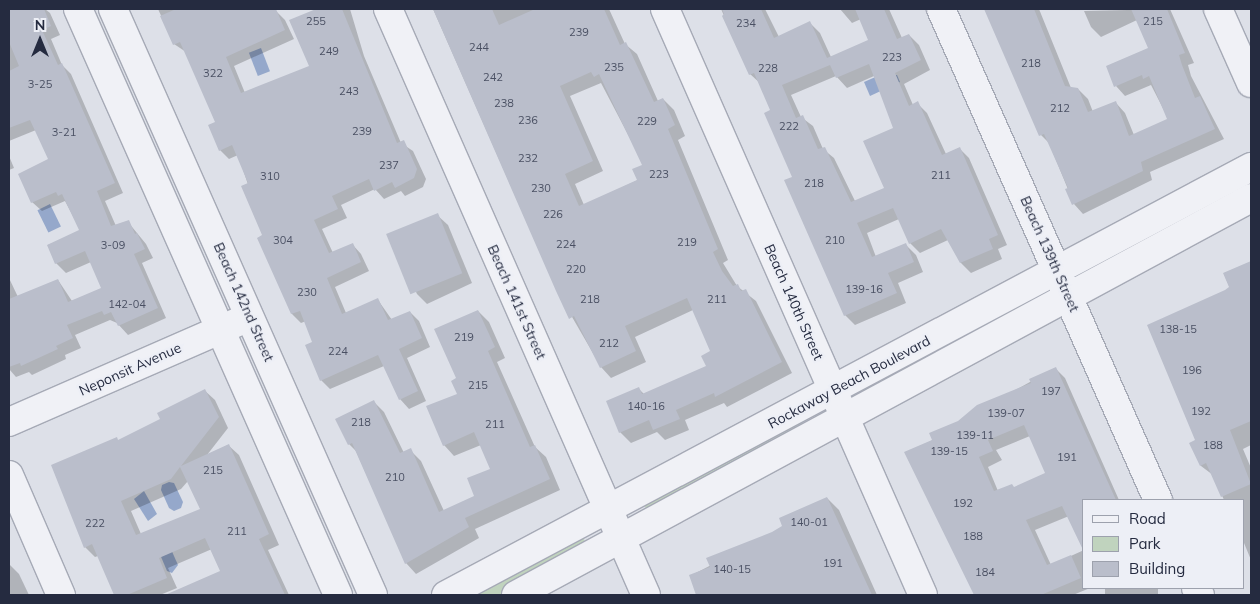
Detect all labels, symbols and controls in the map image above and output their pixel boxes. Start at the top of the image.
house number: 255 [306,14,326,28]
house number: 215 [1143,14,1163,28]
north arrow [15,15,65,65]
text: N [35,16,45,34]
house number: 234 [736,16,756,30]
house number: 239 [569,25,589,39]
house number: 244 [469,40,489,54]
house number: 249 [319,44,339,58]
house number: 223 [882,50,902,64]
house number: 218 [1021,56,1041,70]
house number: 235 [604,60,624,74]
house number: 228 [758,61,778,75]
house number: 322 [203,66,223,80]
house number: 242 [483,70,503,84]
house number: 3-25 [28,77,52,91]
house number: 243 [339,84,359,98]
house number: 238 [494,96,514,110]
house number: 212 [1050,101,1070,115]
house number: 236 [518,113,538,127]
house number: 229 [637,114,657,128]
house number: 222 [779,119,799,133]
house number: 239 [352,124,372,138]
house number: 3-21 [52,125,76,139]
house number: 232 [518,151,538,165]
house number: 237 [379,158,399,172]
house number: 223 [649,167,669,181]
house number: 211 [931,168,951,182]
house number: 310 [260,169,280,183]
house number: 218 [804,176,824,190]
house number: 230 [531,181,551,195]
street label: Beach 139th Street [1017,193,1083,315]
house number: 226 [543,207,563,221]
house number: 304 [273,233,293,247]
house number: 210 [825,233,845,247]
house number: 219 [677,235,697,249]
house number: 224 [556,237,576,251]
house number: 3-09 [101,238,125,252]
street label: Beach 142nd Street [210,240,278,364]
street label: Beach 140th Street [761,241,827,363]
street label: Beach 141st Street [484,242,550,362]
house number: 220 [566,262,586,276]
house number: 139-16 [845,282,883,296]
house number: 230 [297,285,317,299]
house number: 218 [580,292,600,306]
house number: 211 [707,292,727,306]
house number: 142-04 [108,297,146,311]
house number: 138-15 [1159,322,1197,336]
house number: 219 [454,330,474,344]
street label: Rockaway Beach Boulevard [765,332,933,432]
house number: 212 [599,336,619,350]
street label: Neponsit Avenue [76,339,184,399]
house number: 224 [328,344,348,358]
house number: 196 [1182,363,1202,377]
house number: 215 [468,378,488,392]
house number: 197 [1041,384,1061,398]
house number: 140-16 [627,399,665,413]
house number: 192 [1191,404,1211,418]
house number: 139-07 [987,406,1025,420]
house number: 218 [351,415,371,429]
house number: 211 [485,417,505,431]
house number: 139-11 [956,428,994,442]
house number: 188 [1203,438,1223,452]
house number: 139-15 [930,444,968,458]
house number: 191 [1057,450,1077,464]
house number: 215 [203,463,223,477]
house number: 210 [385,470,405,484]
house number: 192 [953,496,973,510]
legend [1082,499,1245,589]
text: Road [1129,509,1166,528]
house number: 140-01 [790,515,828,529]
house number: 222 [85,516,105,530]
house number: 211 [227,524,247,538]
house number: 188 [963,529,983,543]
text: Park [1129,534,1161,553]
house number: 191 [823,556,843,570]
text: Building [1129,559,1185,578]
house number: 140-15 [713,562,751,576]
house number: 184 [975,565,995,579]

